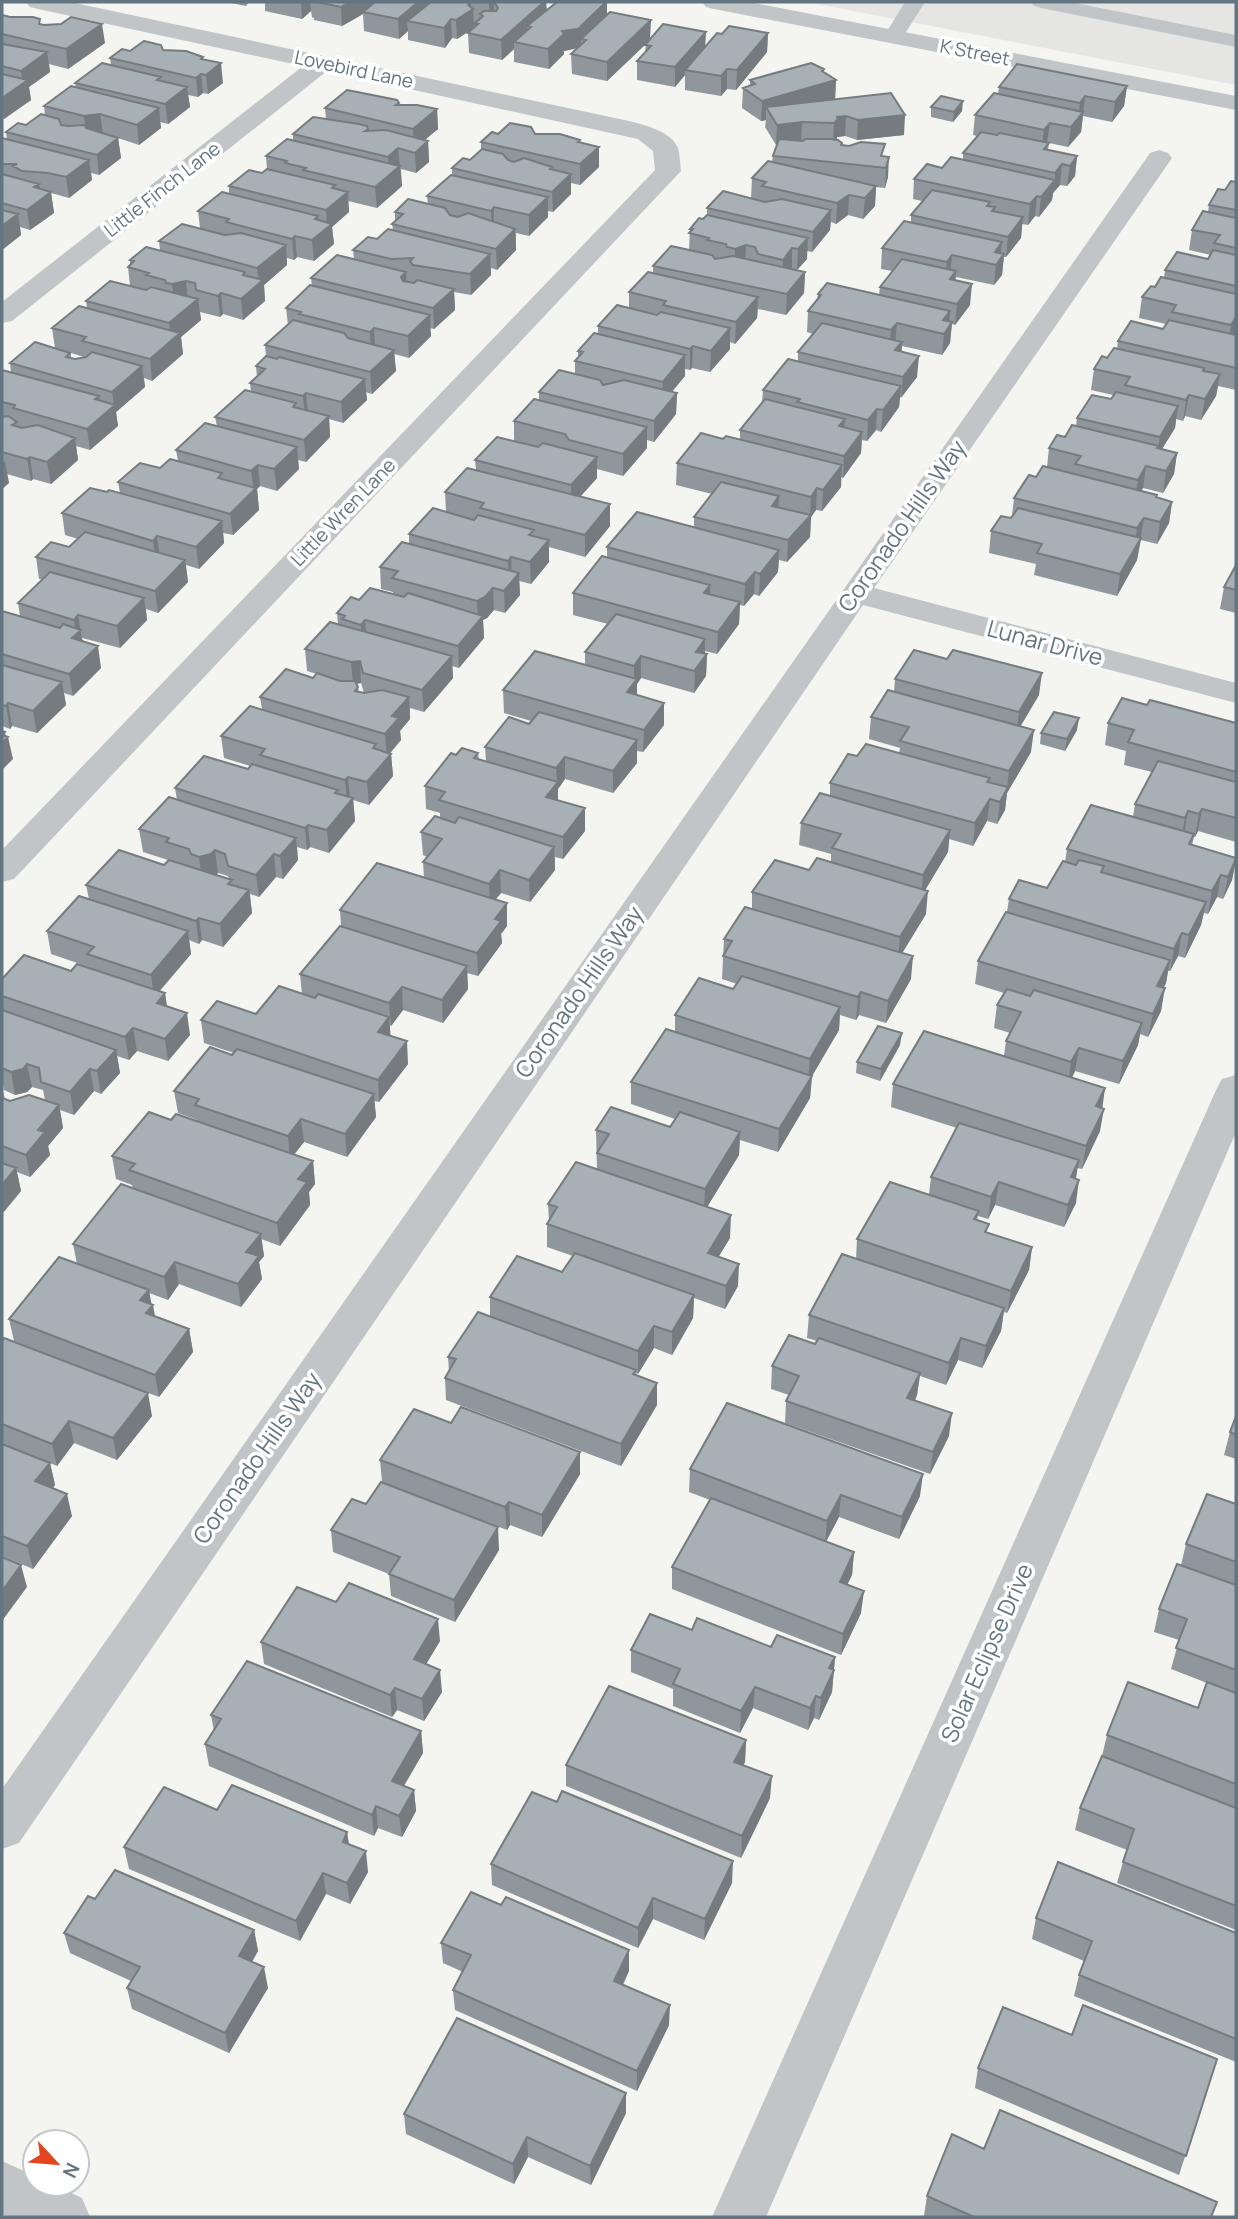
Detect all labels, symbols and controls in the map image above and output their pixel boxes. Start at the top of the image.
street label: K Street [938,33,1012,71]
street label: Lovebird Lane [292,44,416,94]
street label: Little Finch Lane [98,135,226,243]
street label: Coronado Hills Way [830,433,973,618]
street label: Little Wren Lane [285,452,401,572]
street label: Lunar Drive [984,611,1107,673]
street label: Coronado Hills Way [507,899,650,1084]
street label: Coronado Hills Way [185,1365,328,1550]
street label: Solar Eclipse Drive [932,1558,1040,1747]
north arrow [21,2128,91,2198]
text: N [57,2159,86,2182]

